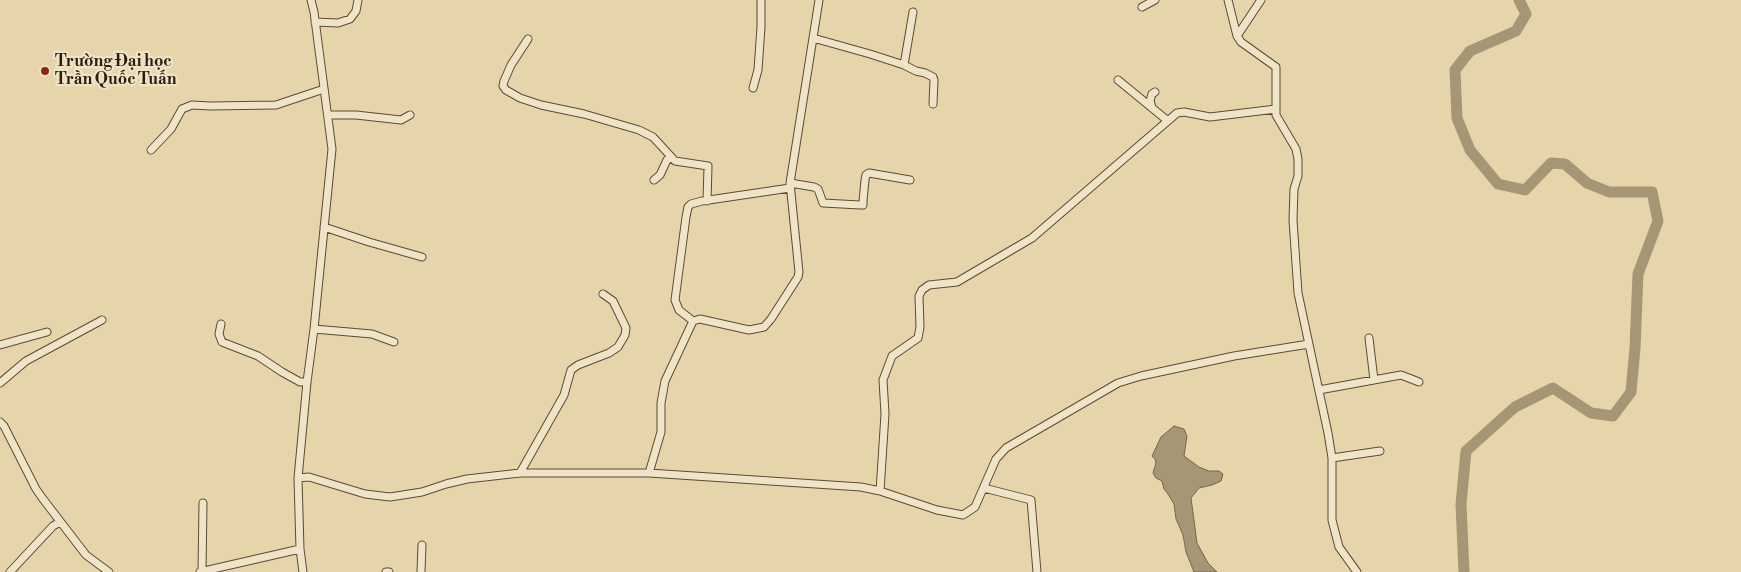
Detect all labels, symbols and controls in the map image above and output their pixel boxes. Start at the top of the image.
place label: Trường Đại học Trần Quốc Tuấn [55,52,177,90]
marker: Trường Đại học Trần Quốc Tuấn [39,65,51,77]

